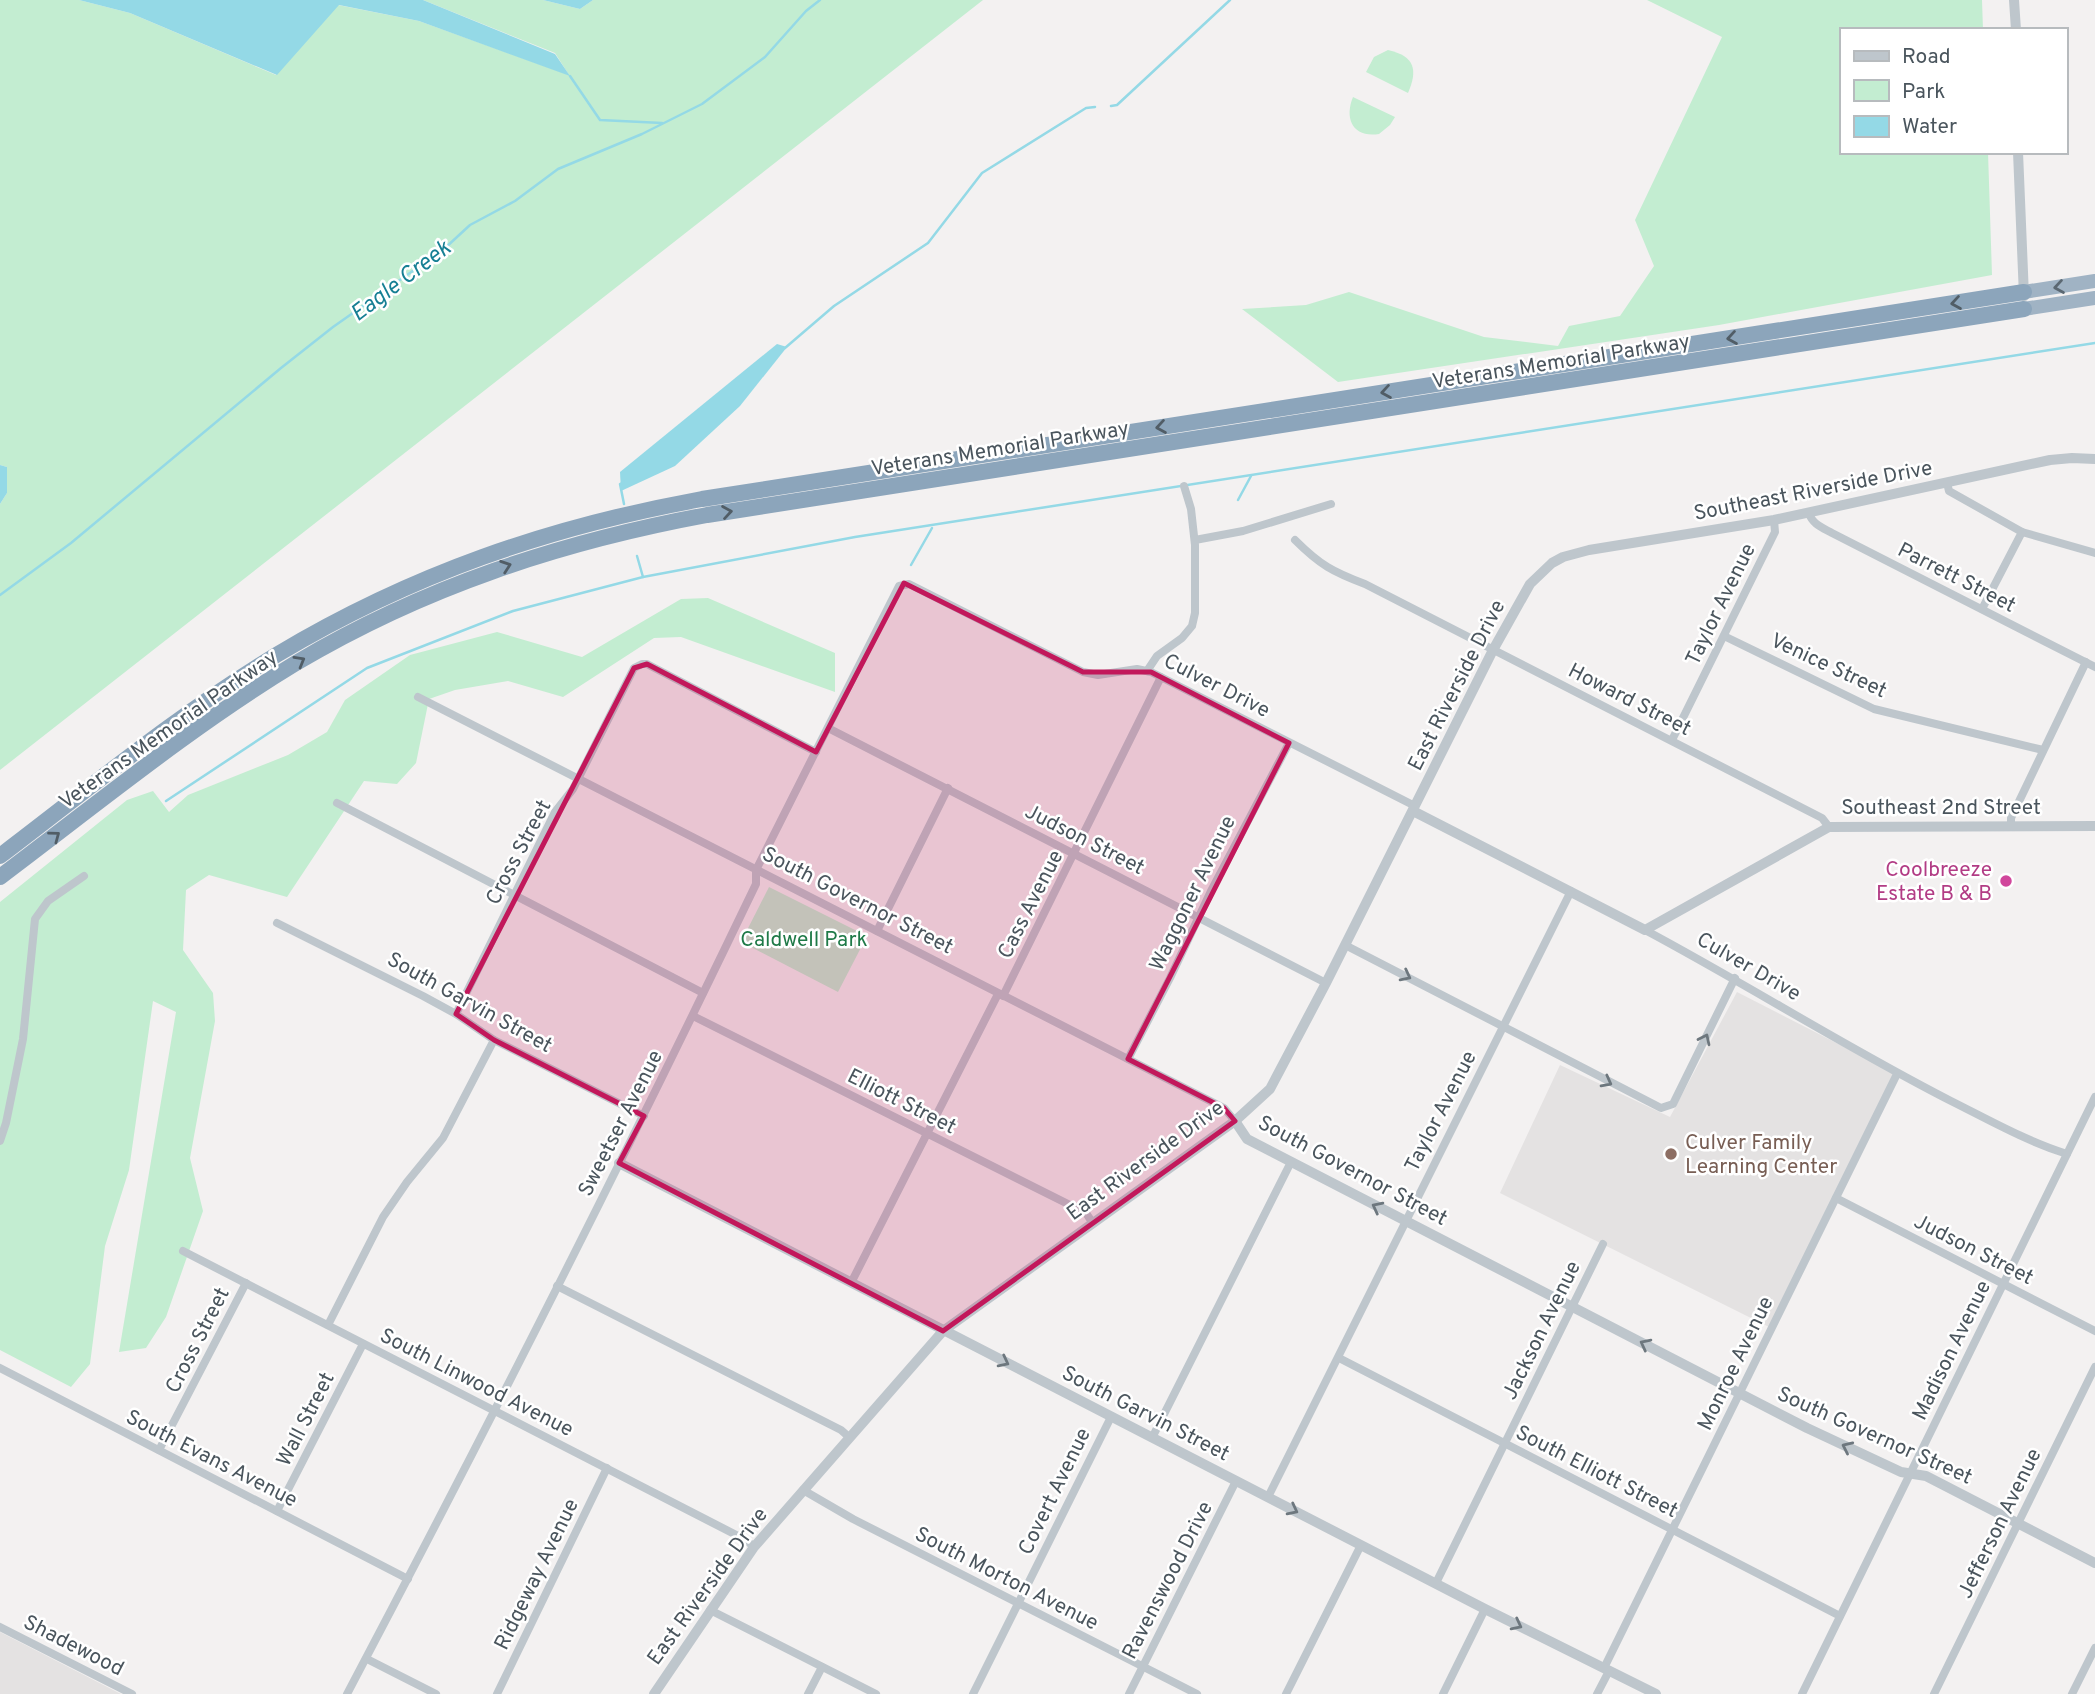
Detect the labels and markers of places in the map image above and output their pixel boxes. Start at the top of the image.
place label: Coolbreeze Estate B & B [1876,857,1992,908]
marker: Coolbreeze Estate B & B [1998,873,2014,889]
place label: Culver Family Learning Center [1685,1130,1837,1181]
marker: Culver Family Learning Center [1663,1146,1679,1162]

